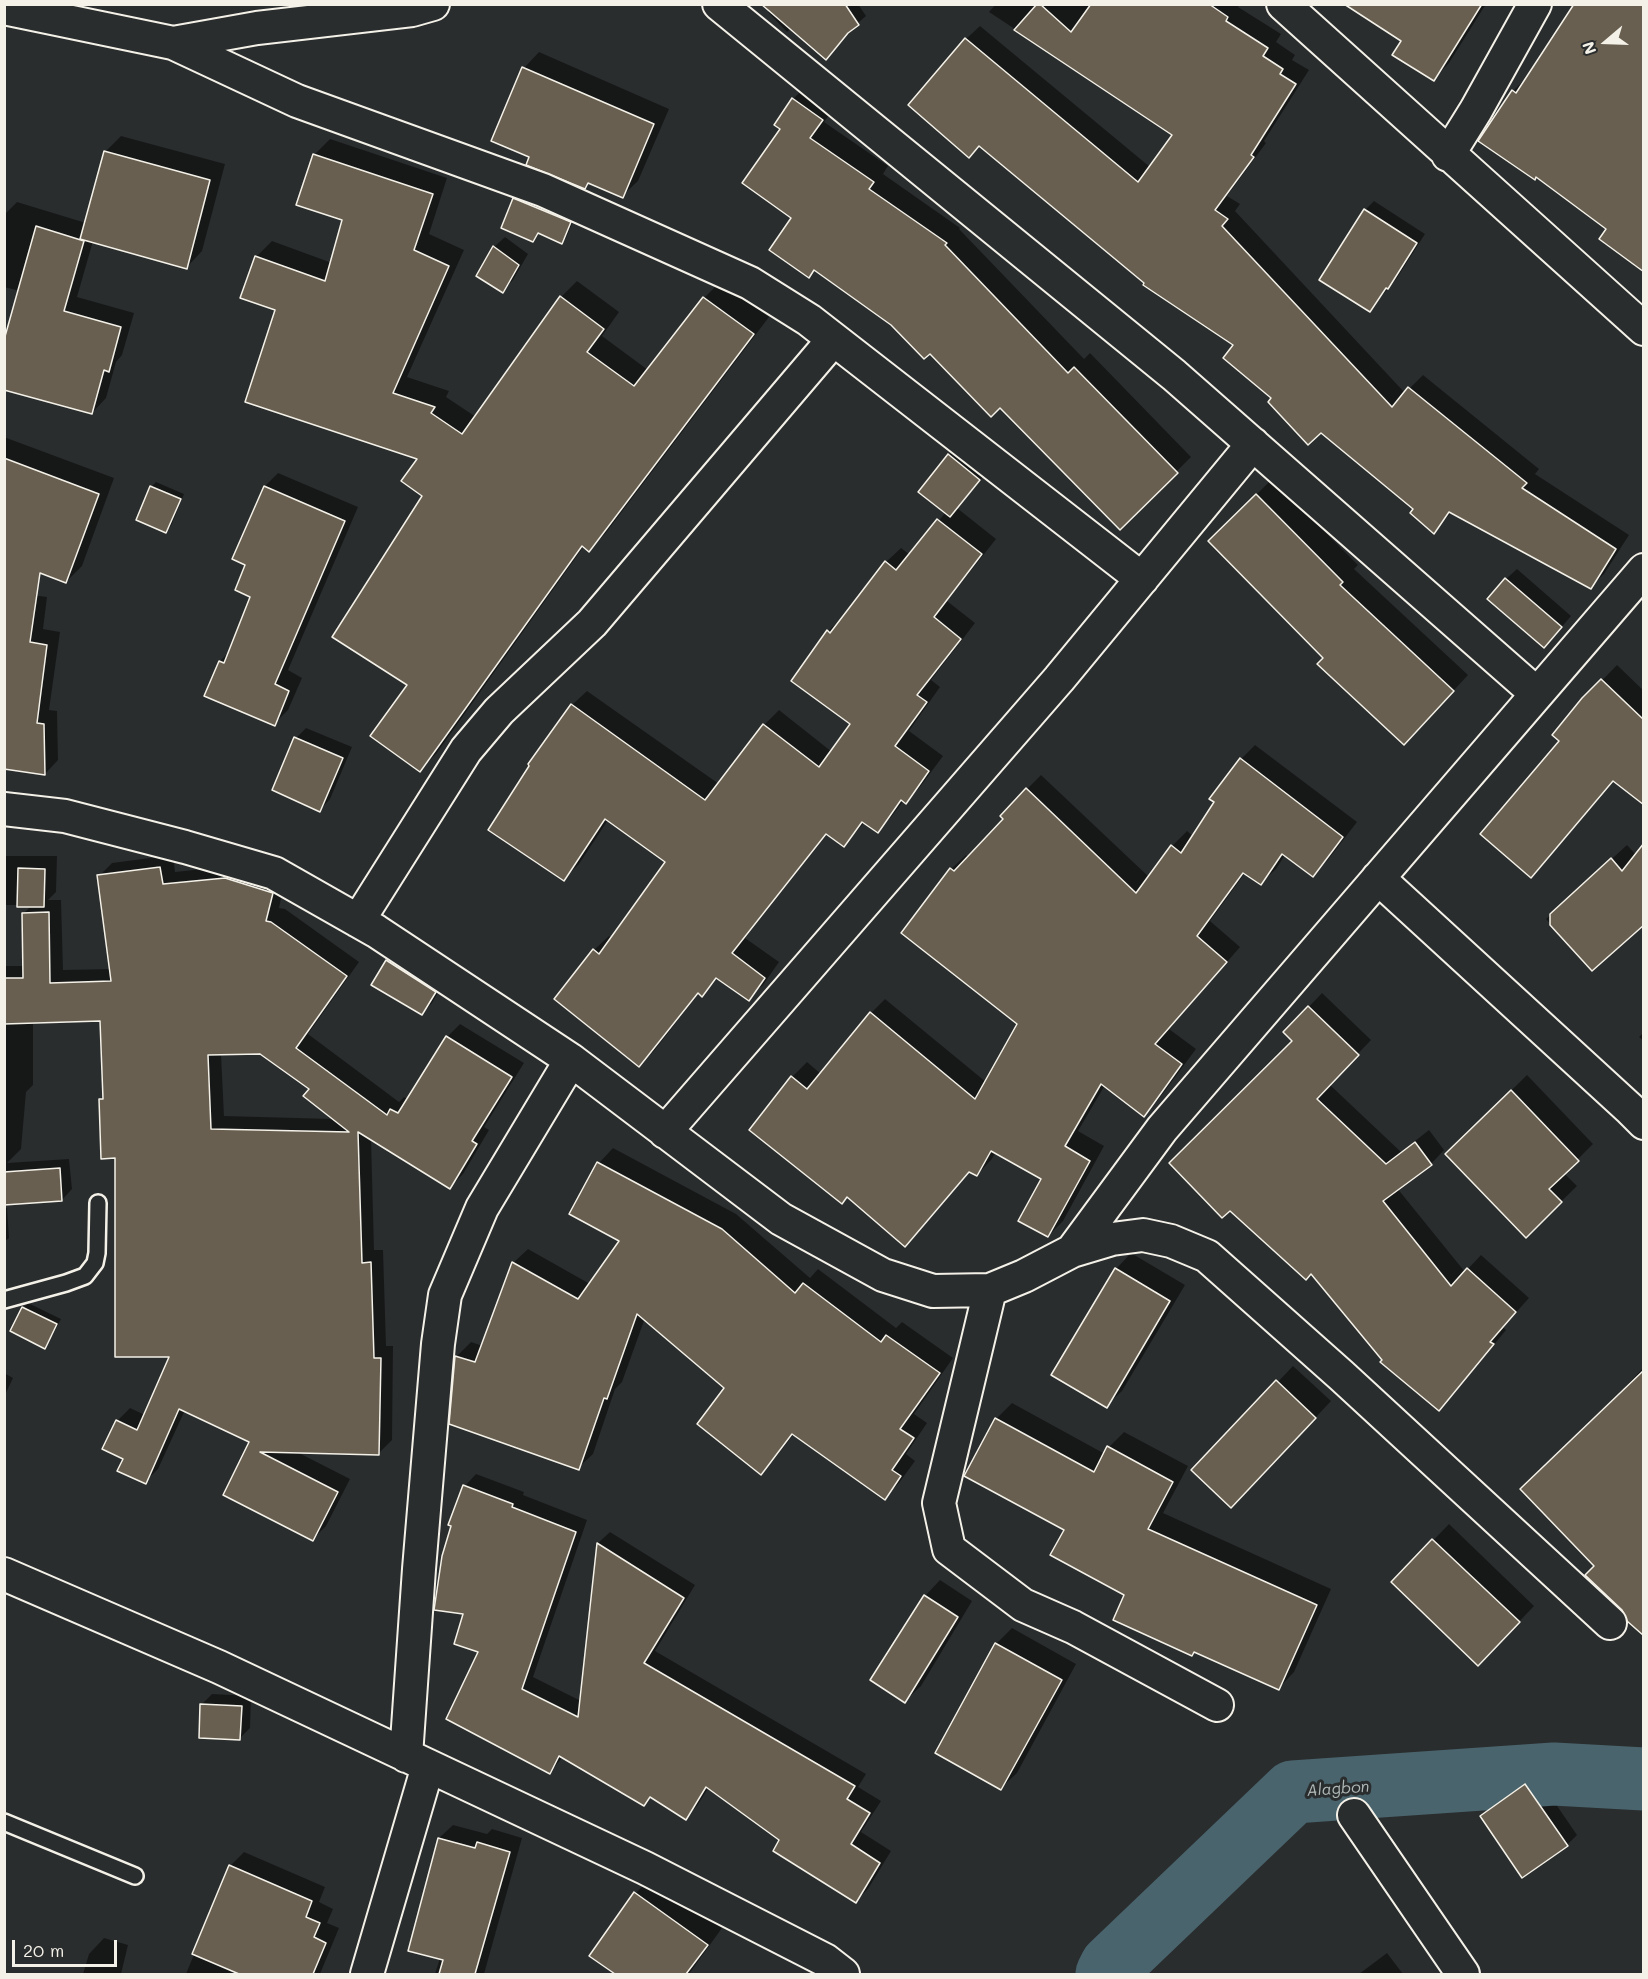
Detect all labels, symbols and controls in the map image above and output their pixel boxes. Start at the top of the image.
north arrow [1576,12,1636,72]
text: N [1577,39,1600,57]
water label: Alagbon [1306,1777,1370,1801]
scale bar [15,1928,120,1966]
text: 20 m [23,1938,64,1962]

